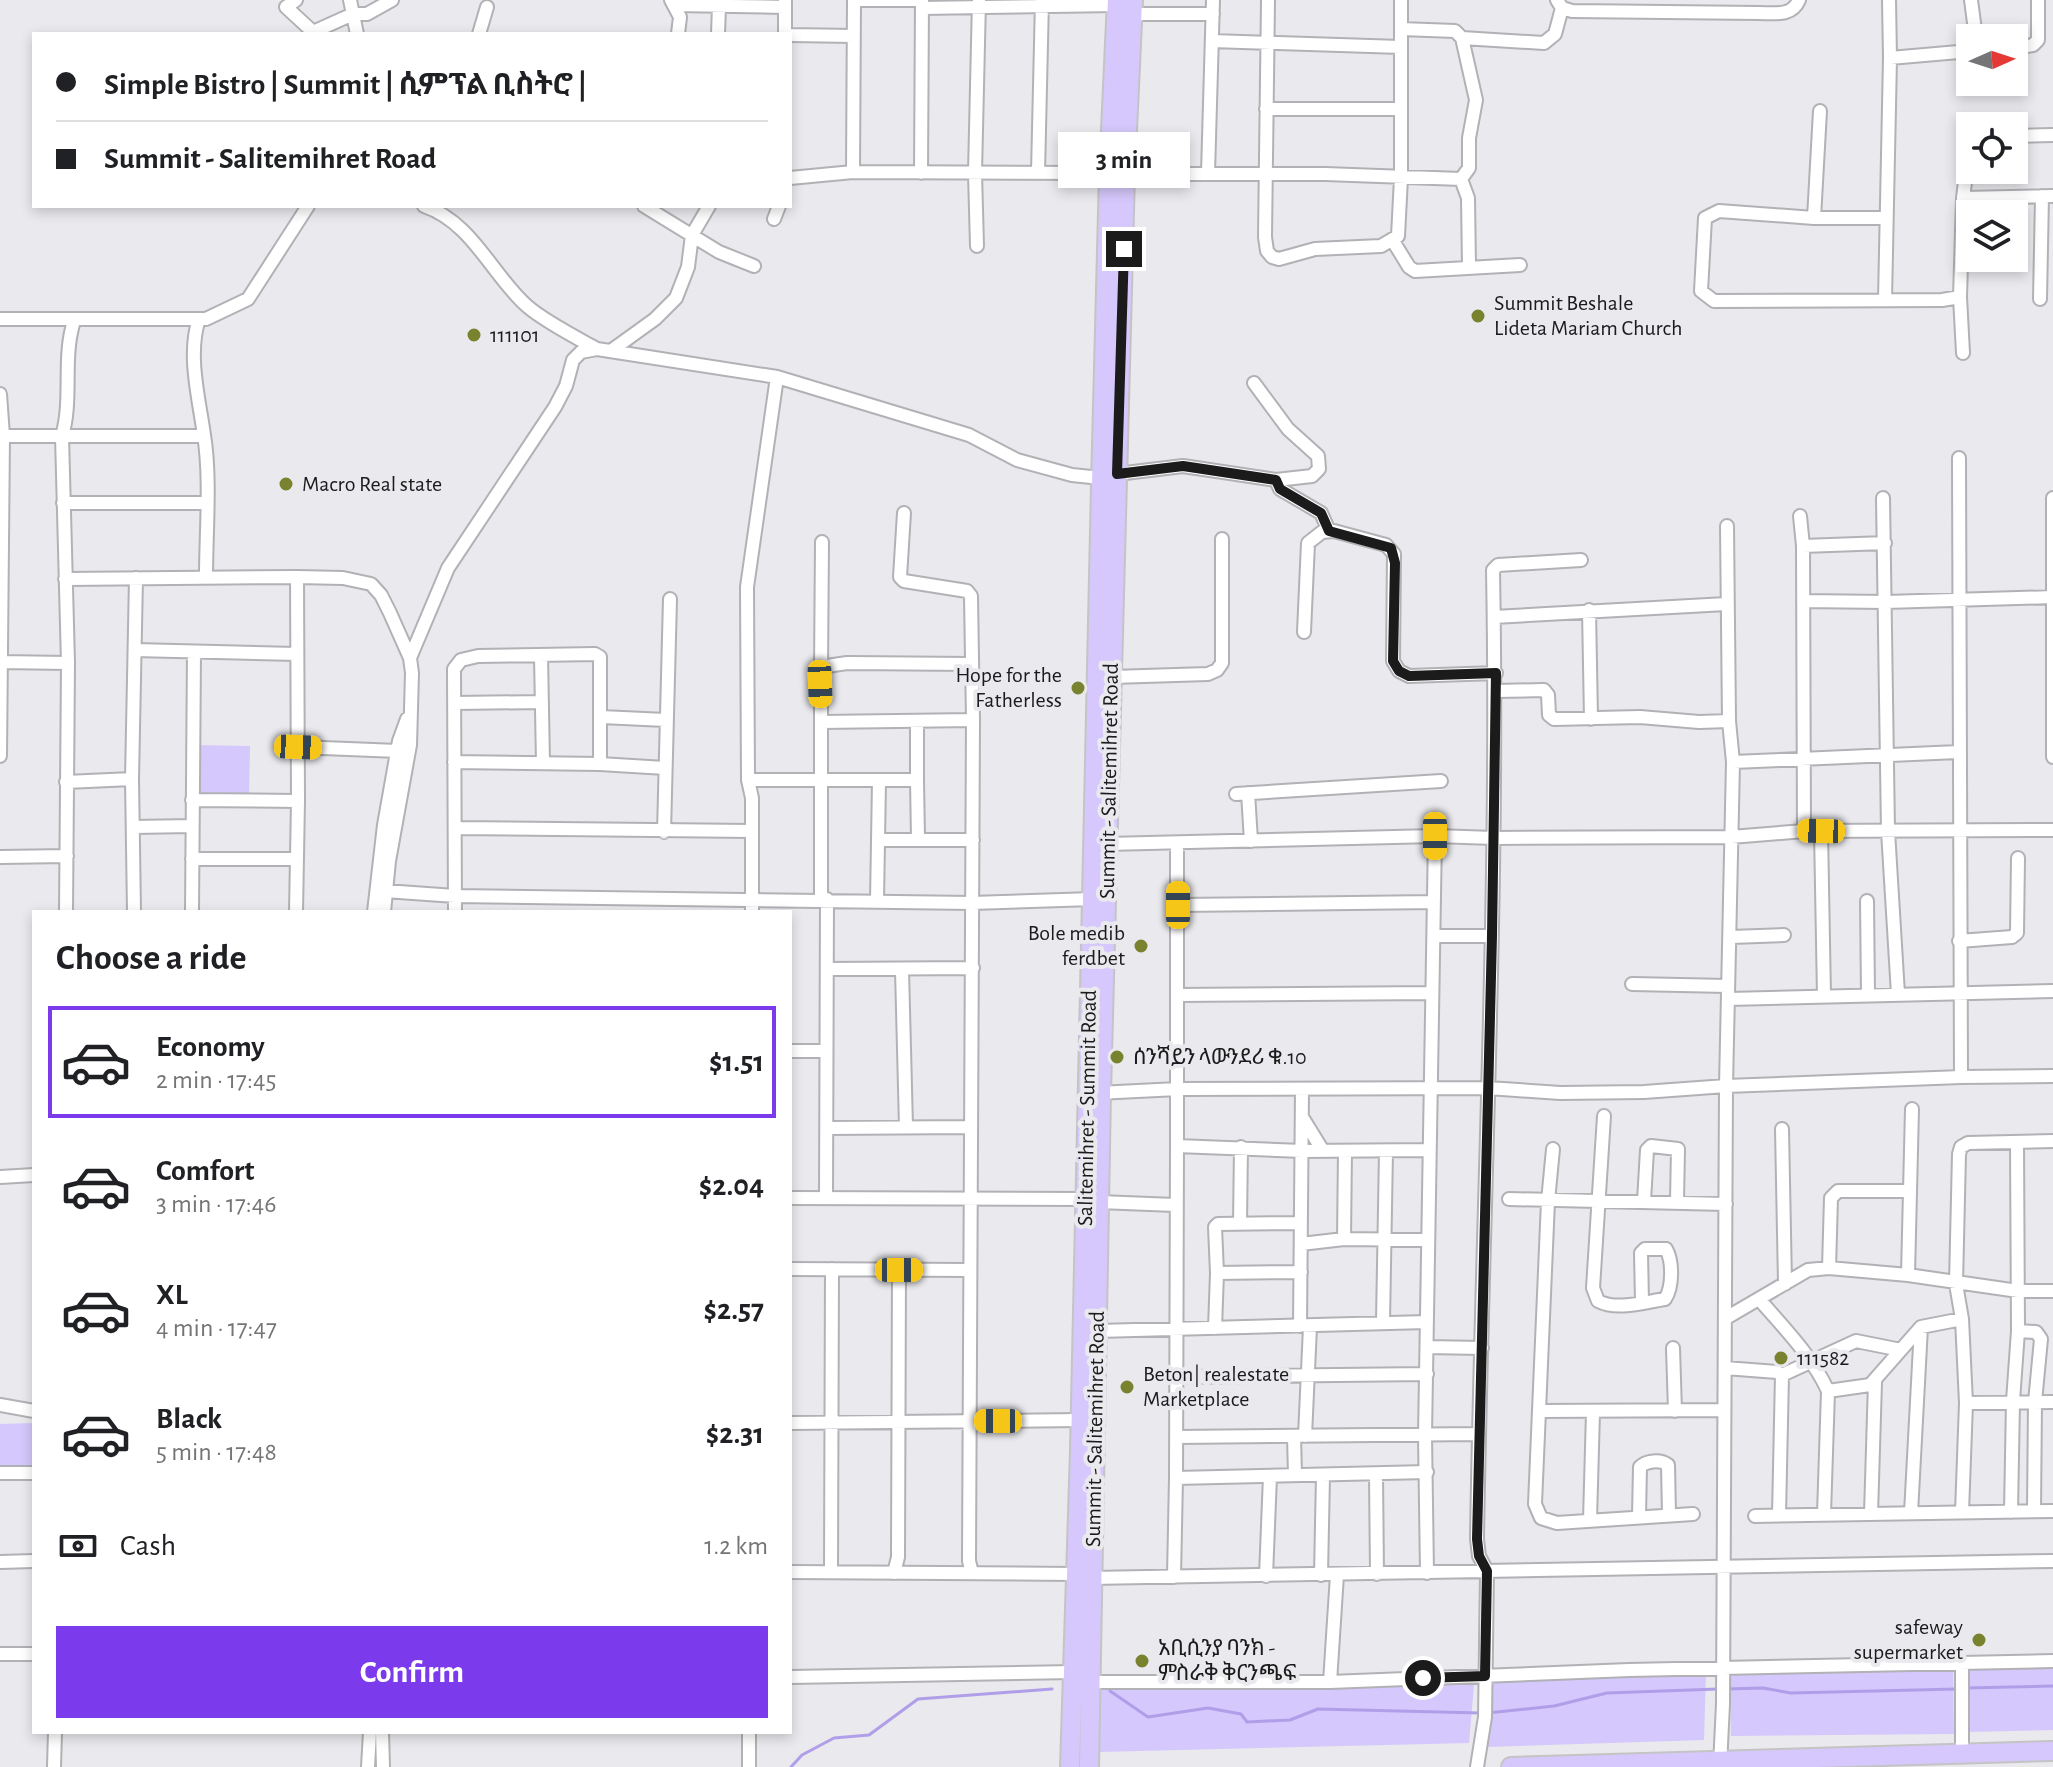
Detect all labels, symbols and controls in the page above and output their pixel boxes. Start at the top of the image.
north arrow [1956,24,2028,96]
map controls [1956,24,2028,272]
text: Simple Bistro | Summit | ሲምፕል ቢስትሮ | [104,70,587,100]
button: locate [1956,112,2028,184]
callout: 3 min [1058,133,1190,189]
text: Summit - Salitemihret Road [104,144,436,174]
text: 3 min [1096,147,1152,173]
button: layers [1956,200,2028,272]
route end [1106,231,1142,267]
place label: Summit Beshale Lideta Mariam Church [1494,292,1682,339]
marker: Summit Beshale Lideta Mariam Church [1469,307,1487,325]
place label: 111101 [490,324,539,346]
marker: 111101 [465,326,483,344]
place label: Macro Real state [302,473,442,495]
marker: Macro Real state [277,475,295,493]
car [807,660,833,708]
street label: Summit - Salitemihret Road [1096,663,1122,899]
place label: Hope for the Fatherless [955,664,1062,711]
marker: Hope for the Fatherless [1069,679,1087,697]
car [274,734,322,760]
car [1423,812,1447,860]
car [1797,819,1845,843]
car [1166,881,1190,929]
place label: Bole medib ferdbet [1028,922,1125,969]
marker: Bole medib ferdbet [1132,937,1150,955]
text: Choose a ride [56,940,246,976]
street label: Salitemihret - Summit Road [1074,990,1100,1226]
icon: car [60,1026,132,1098]
text: Economy [156,1032,265,1062]
place label: ሰንሻይን ላውንደሪ ቁ.10 [1133,1045,1307,1068]
text: $1.51 [709,1047,764,1077]
marker: ሰንሻይን ላውንደሪ ቁ.10 [1108,1048,1126,1066]
text: 2 min · 17:45 [156,1067,276,1093]
icon: car [60,1150,132,1222]
text: Comfort [156,1156,255,1186]
text: $2.04 [699,1171,764,1201]
text: 3 min · 17:46 [156,1191,277,1217]
car [875,1258,923,1282]
icon: car [60,1274,132,1346]
text: XL [156,1280,188,1310]
text: $2.57 [704,1295,764,1325]
street label: Summit - Salitemihret Road [1082,1311,1108,1547]
text: 4 min · 17:47 [156,1315,277,1341]
place label: 111582 [1797,1347,1849,1369]
marker: 111582 [1772,1349,1790,1367]
place label: Beton| realestate Marketplace [1143,1363,1289,1410]
marker: Beton| realestate Marketplace [1118,1378,1136,1396]
icon: car [60,1398,132,1470]
text: Black [156,1404,222,1434]
car [974,1409,1022,1433]
text: $2.31 [706,1419,764,1449]
text: 5 min · 17:48 [156,1439,277,1465]
icon: cash [56,1524,100,1568]
text: Cash [120,1531,176,1561]
text: 1.2 km [704,1533,768,1559]
place label: safeway supermarket [1854,1616,1964,1663]
button: Confirm [56,1626,768,1718]
marker: safeway supermarket [1970,1631,1988,1649]
place label: አቢሲንያ ባንክ - ምስራቅ ቅርንጫፍ [1158,1637,1296,1684]
marker: አቢሲንያ ባንክ - ምስራቅ ቅርንጫፍ [1133,1652,1151,1670]
route start [1405,1660,1441,1696]

